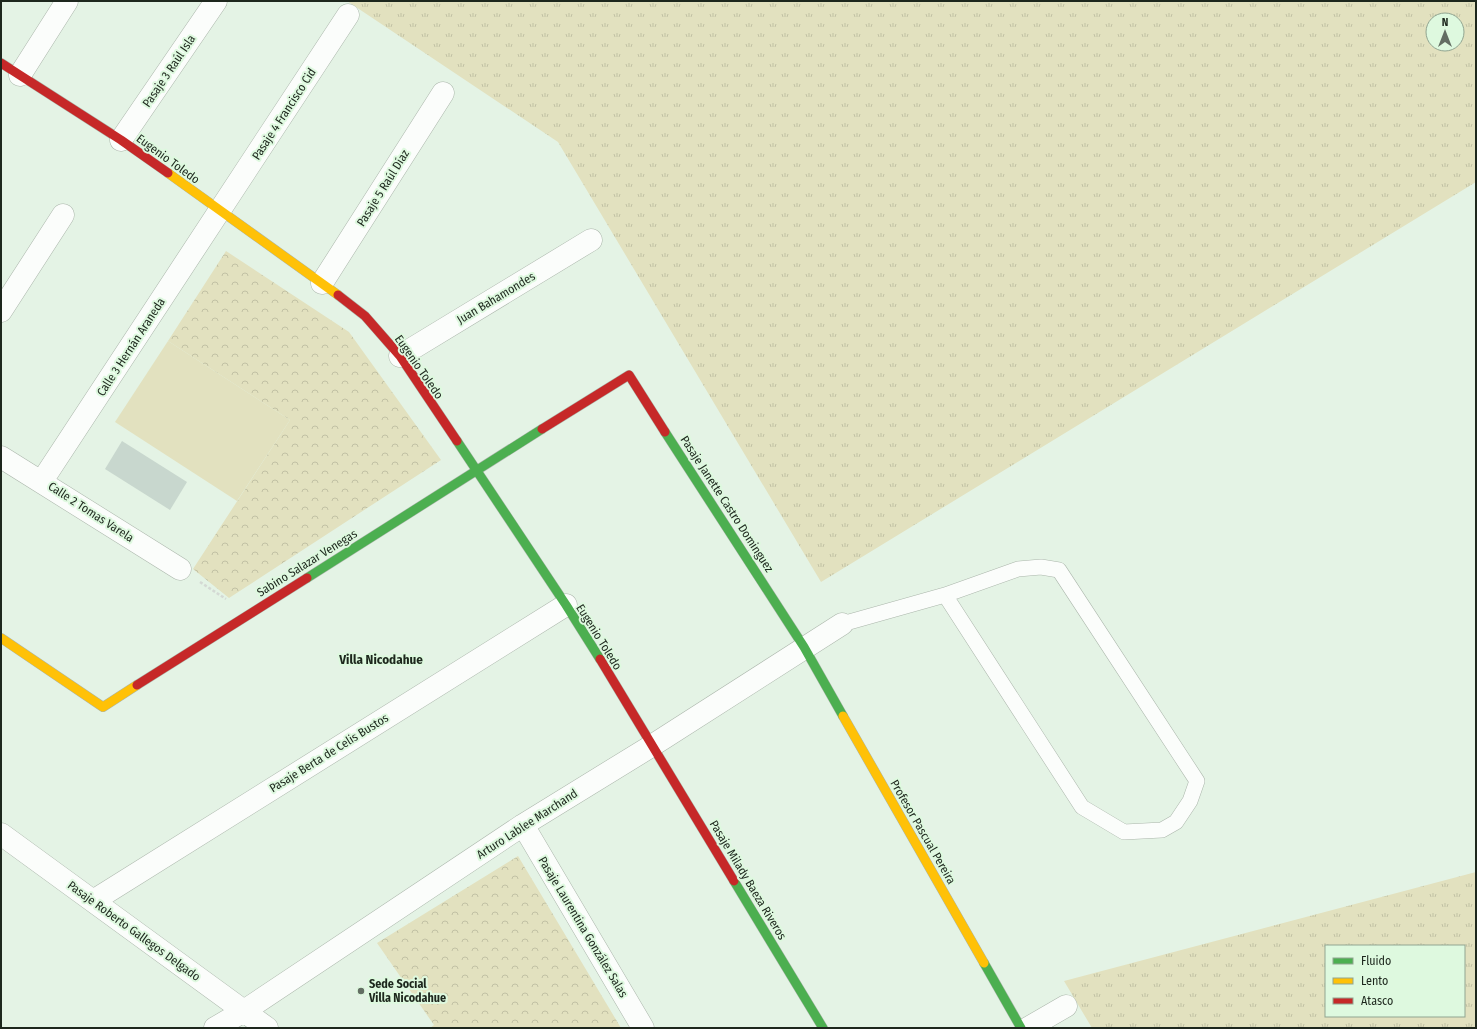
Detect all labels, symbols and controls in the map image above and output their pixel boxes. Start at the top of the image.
north arrow [1425,12,1465,52]
text: N [1442,16,1448,29]
street label: Pasaje 3 Raúl Isla [140,32,198,110]
street label: Pasaje 4 Francisco Cid [249,66,319,162]
street label: Eugenio Toledo [134,131,202,187]
street label: Pasaje 5 Raúl Díaz [354,147,412,229]
street label: Juan Bahamondes [454,269,538,327]
street label: Calle 3 Hernán Araneda [94,295,168,399]
street label: Eugenio Toledo [392,332,446,402]
street label: Pasaje Janette Castro Dominguez [678,433,777,575]
street label: Calle 2 Tomas Varela [46,479,137,545]
street label: Sabino Salazar Venegas [254,527,360,599]
street label: Eugenio Toledo [573,602,625,672]
district label: Villa Nicodahue [338,652,423,667]
street label: Pasaje Berta de Celis Bustos [267,711,391,795]
street label: Profesor Pascual Pereira [887,777,959,887]
street label: Arturo Lablee Marchand [474,786,580,862]
street label: Pasaje Milady Baeza Riveros [707,818,789,942]
street label: Pasaje Laurentina González Salas [535,854,631,1000]
street label: Pasaje Roberto Gallegos Delgado [65,878,203,984]
legend [1325,945,1465,1017]
text: Fluido [1361,954,1391,968]
text: Lento [1361,974,1388,988]
place label: Sede Social Villa Nicodahue [368,977,446,1005]
marker: Sede Social Villa Nicodahue [356,986,366,996]
text: Atasco [1361,994,1393,1008]

